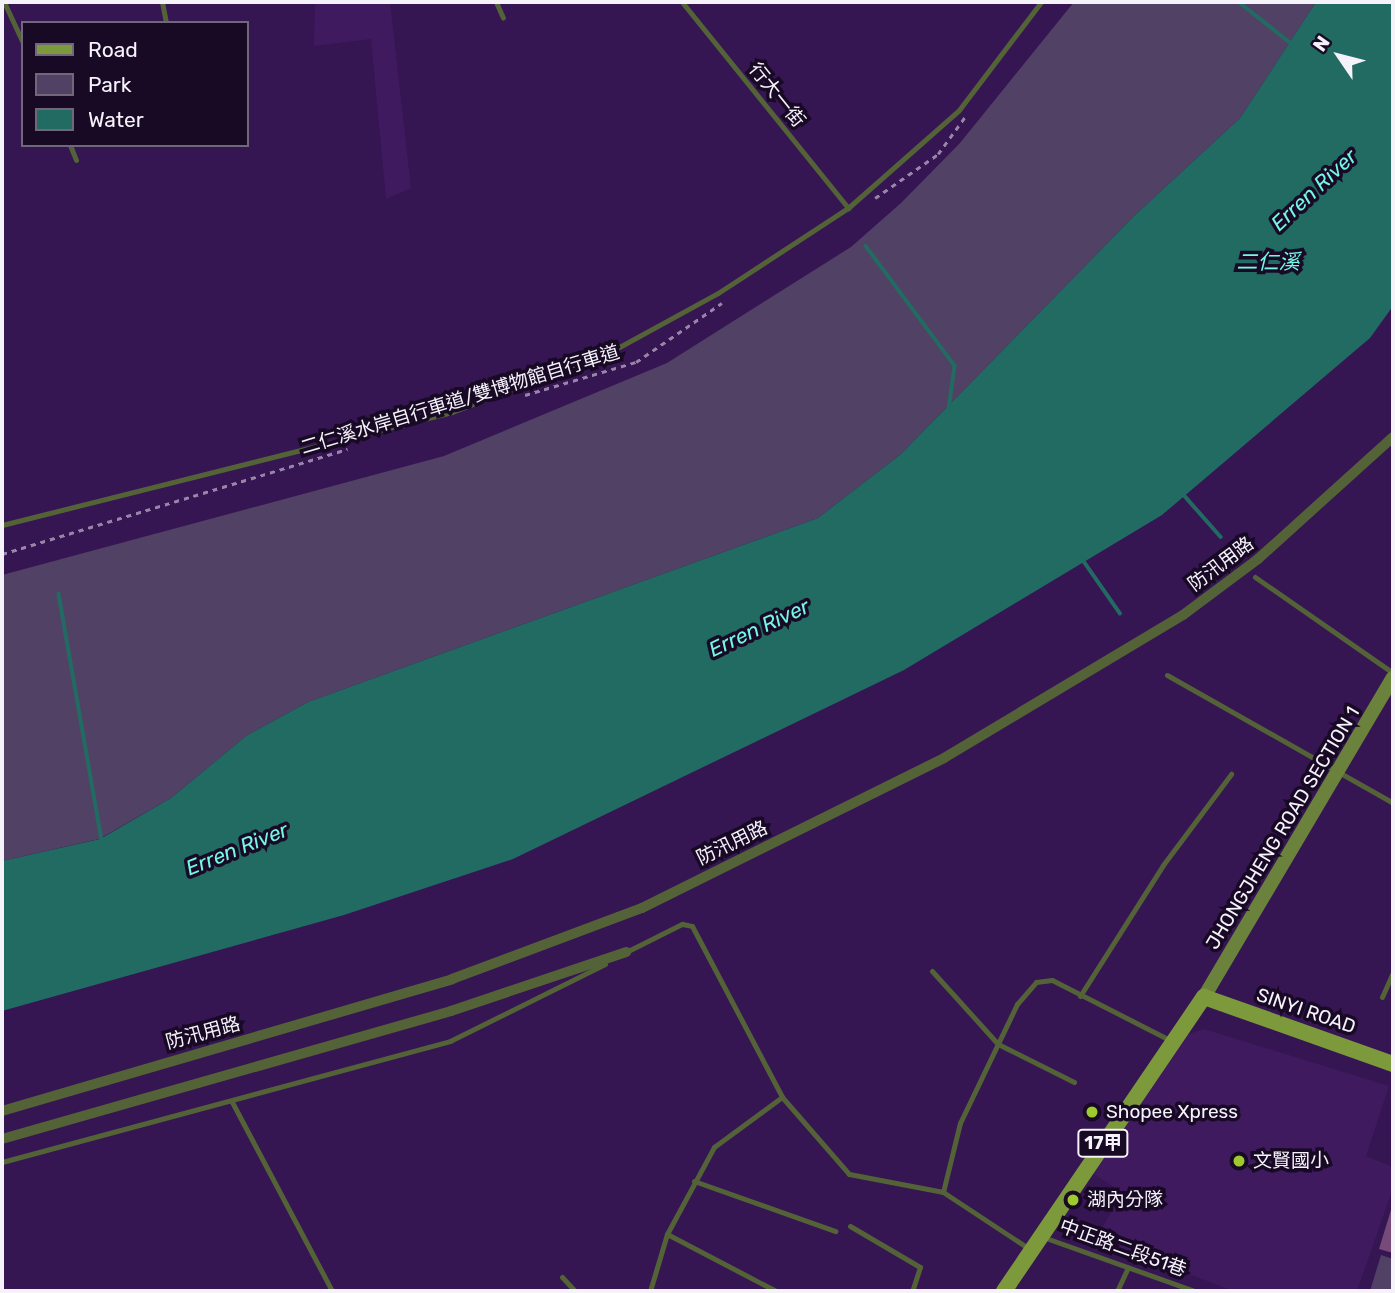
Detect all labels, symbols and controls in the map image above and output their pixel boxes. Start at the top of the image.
legend [21,21,248,147]
north arrow [1304,21,1374,91]
text: N [1308,31,1335,56]
text: Road [88,37,138,62]
street label: 行大一街 [744,58,810,132]
text: Park [88,72,132,97]
text: Water [88,107,144,132]
water label: Erren River [1266,144,1362,236]
water label: 二仁溪 [1237,249,1299,275]
street label: 二仁溪水岸自行車道/雙博物館自行車道 [298,341,622,459]
street label: 防汛用路 [1184,532,1258,596]
water label: Erren River [705,594,813,662]
street label: JHONGJHENG ROAD SECTION 1 [1201,703,1365,953]
street label: 防汛用路 [693,816,771,870]
water label: Erren River [182,817,292,881]
street label: SINYI ROAD [1253,983,1359,1039]
street label: 防汛用路 [163,1012,243,1054]
place label: Shopee Xpress [1106,1101,1238,1123]
marker: Shopee Xpress [1084,1104,1100,1120]
road number: 17甲 [1077,1128,1129,1158]
place label: 文賢國小 [1253,1150,1329,1172]
marker: 文賢國小 [1231,1153,1247,1169]
place label: 湖內分隊 [1087,1189,1163,1211]
marker: 湖內分隊 [1065,1192,1081,1208]
street label: 中正路二段51巷 [1057,1215,1189,1281]

